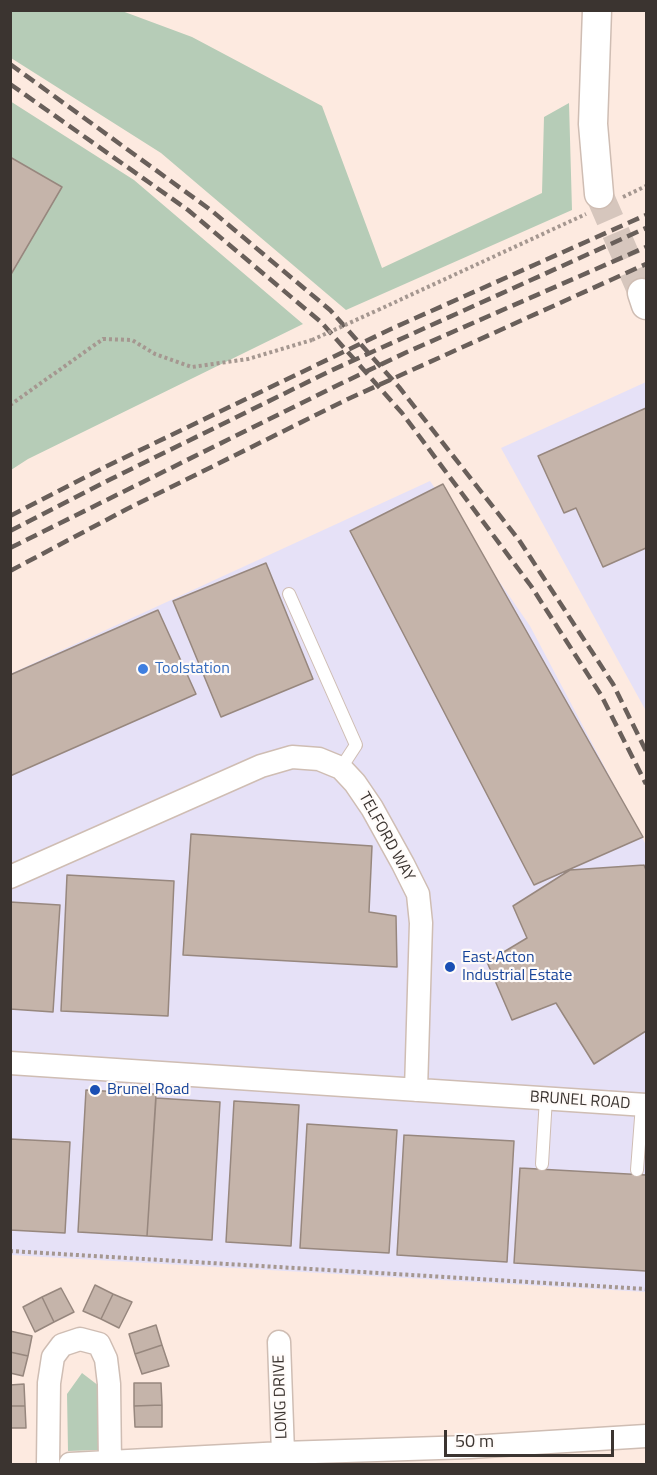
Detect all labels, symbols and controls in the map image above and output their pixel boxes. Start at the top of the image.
place label: Toolstation [155,659,230,679]
marker: Toolstation [136,662,150,676]
street label: TELFORD WAY [354,789,418,885]
place label: East Acton Industrial Estate [462,948,572,986]
marker: East Acton Industrial Estate [443,960,457,974]
place label: Brunel Road [107,1080,189,1100]
marker: Brunel Road [88,1083,102,1097]
street label: BRUNEL ROAD [529,1088,631,1114]
street label: LONG DRIVE [270,1355,292,1439]
scale bar [447,1418,616,1456]
text: 50 m [455,1427,494,1454]

